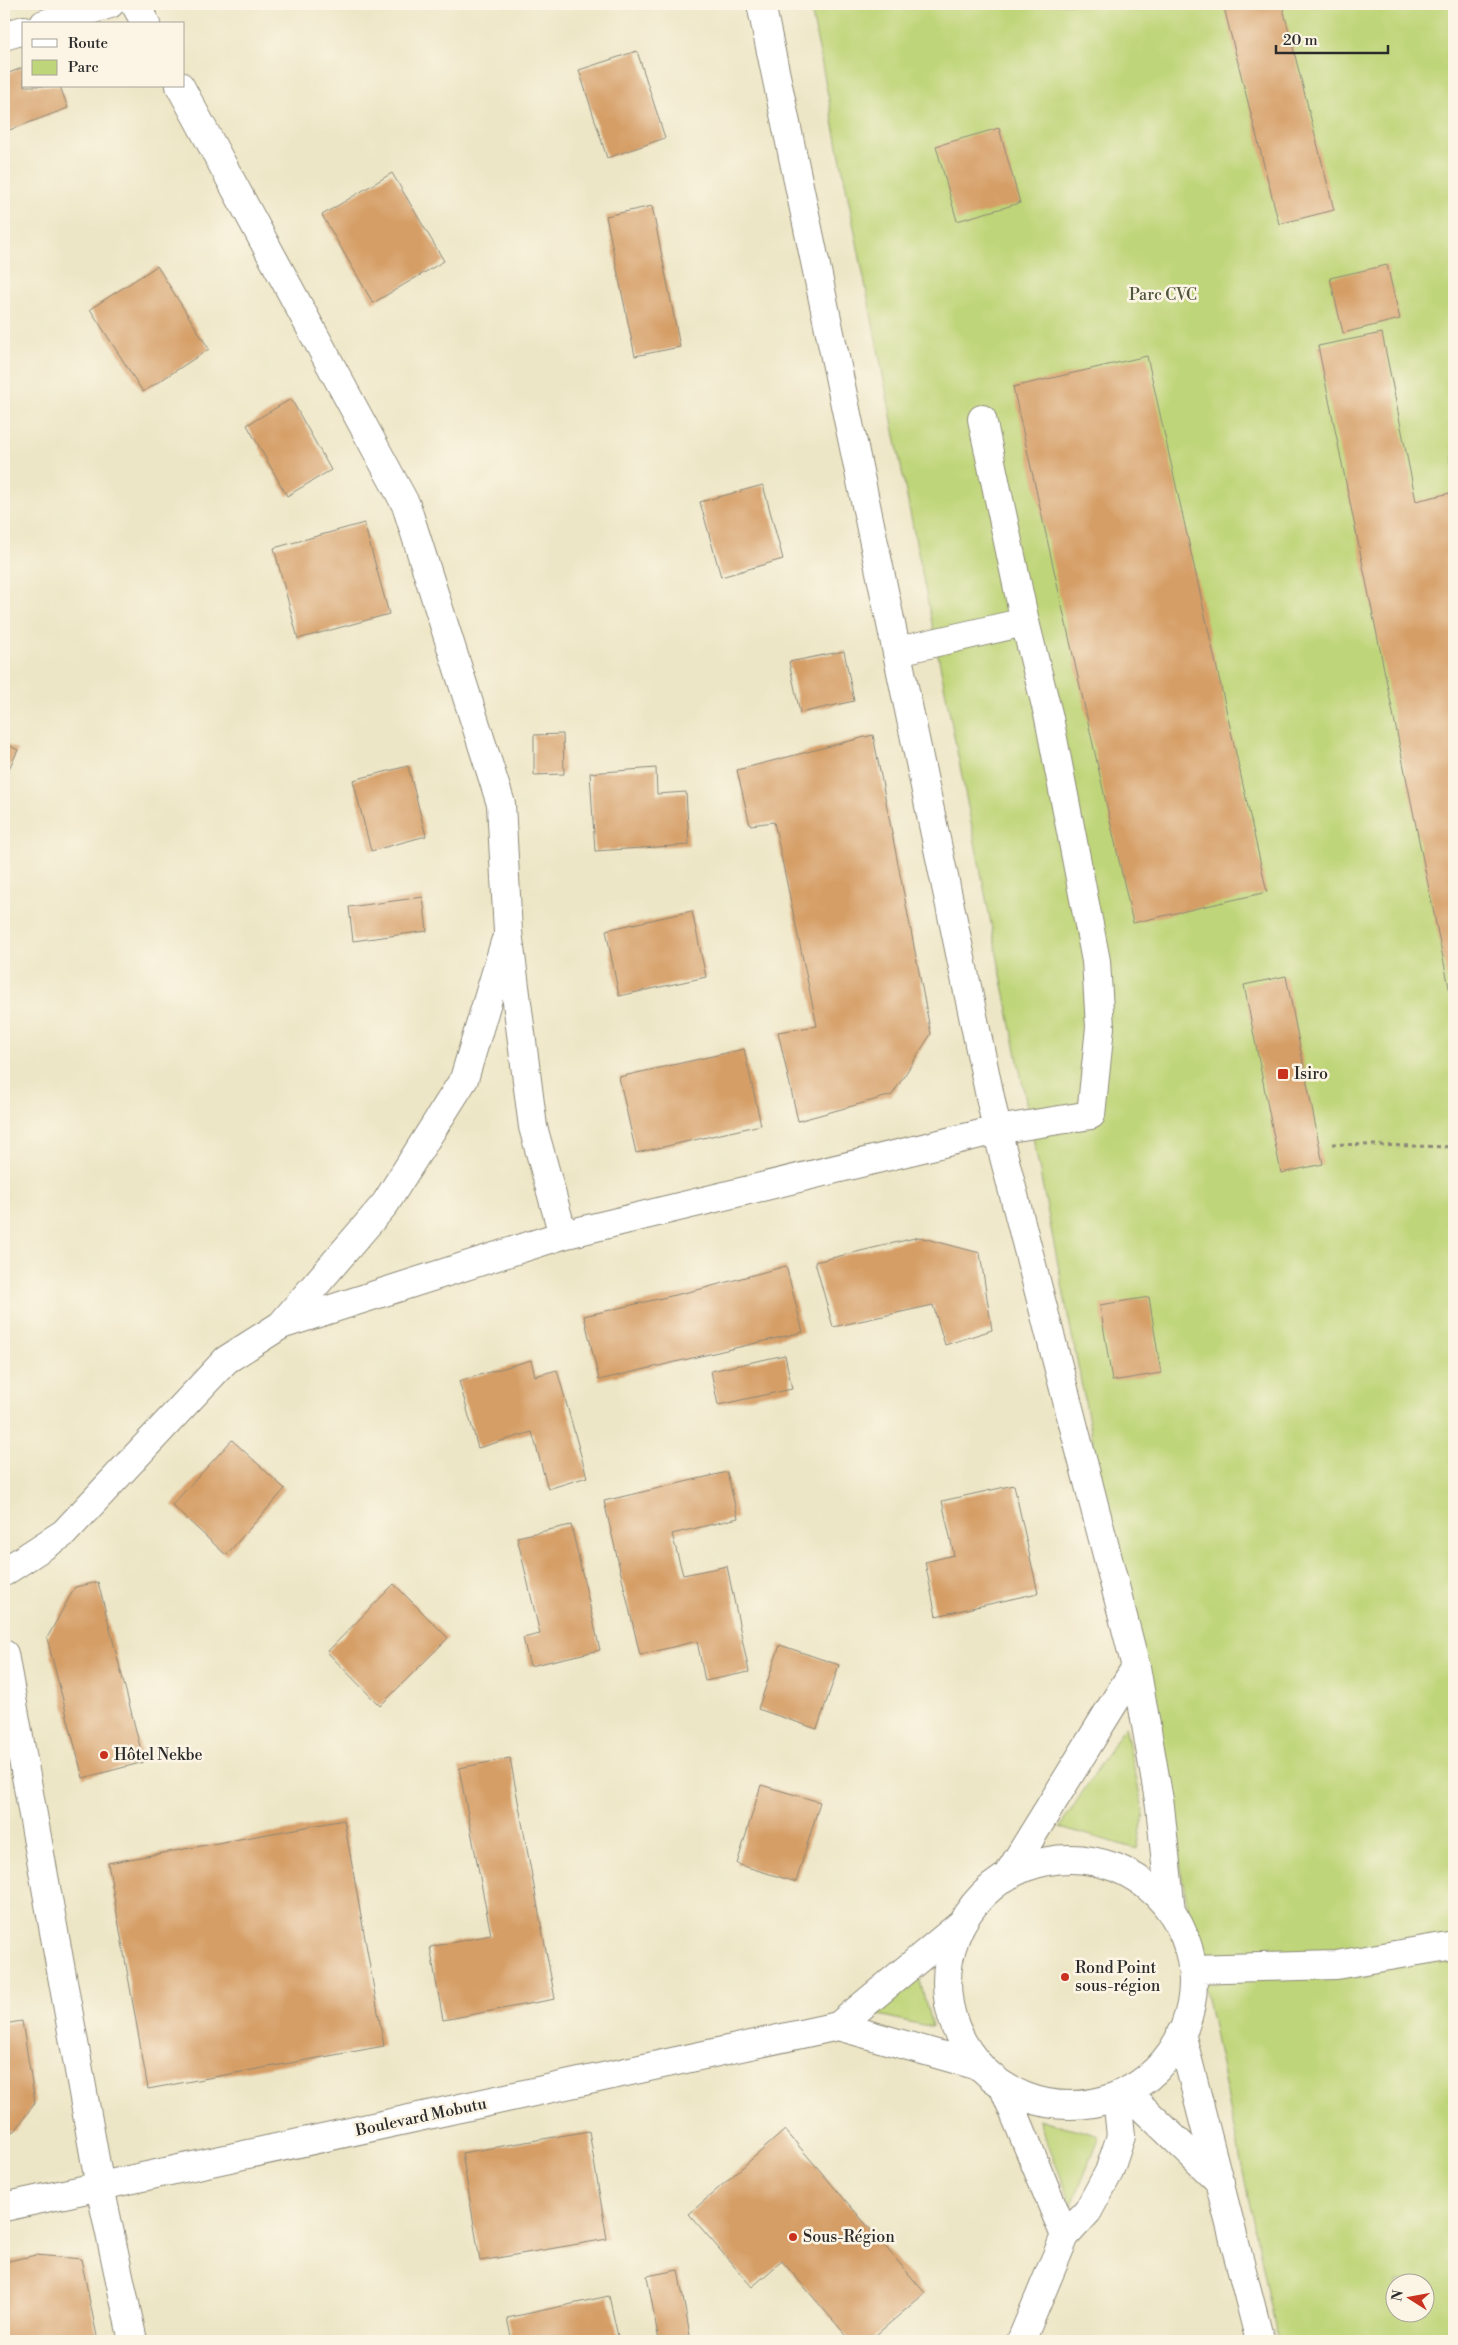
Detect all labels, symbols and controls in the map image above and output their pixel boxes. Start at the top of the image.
legend [22,22,185,88]
scale bar [1276,22,1388,54]
text: 20 m [1283,31,1318,50]
text: Route [68,34,108,53]
text: Parc [68,58,99,77]
park label: Parc CVC [1129,285,1197,305]
place label: Isiro [1294,1064,1328,1084]
marker: Isiro [1276,1067,1290,1081]
place label: Hôtel Nekbe [114,1745,203,1765]
marker: Hôtel Nekbe [98,1749,110,1761]
place label: Rond Point sous-région [1075,1958,1161,1996]
marker: Rond Point sous-région [1059,1971,1071,1983]
street label: Boulevard Mobutu [353,2093,488,2141]
place label: Sous-Région [803,2227,895,2247]
marker: Sous-Région [787,2231,799,2243]
north arrow [1386,2272,1436,2322]
text: N [1388,2289,1408,2303]

